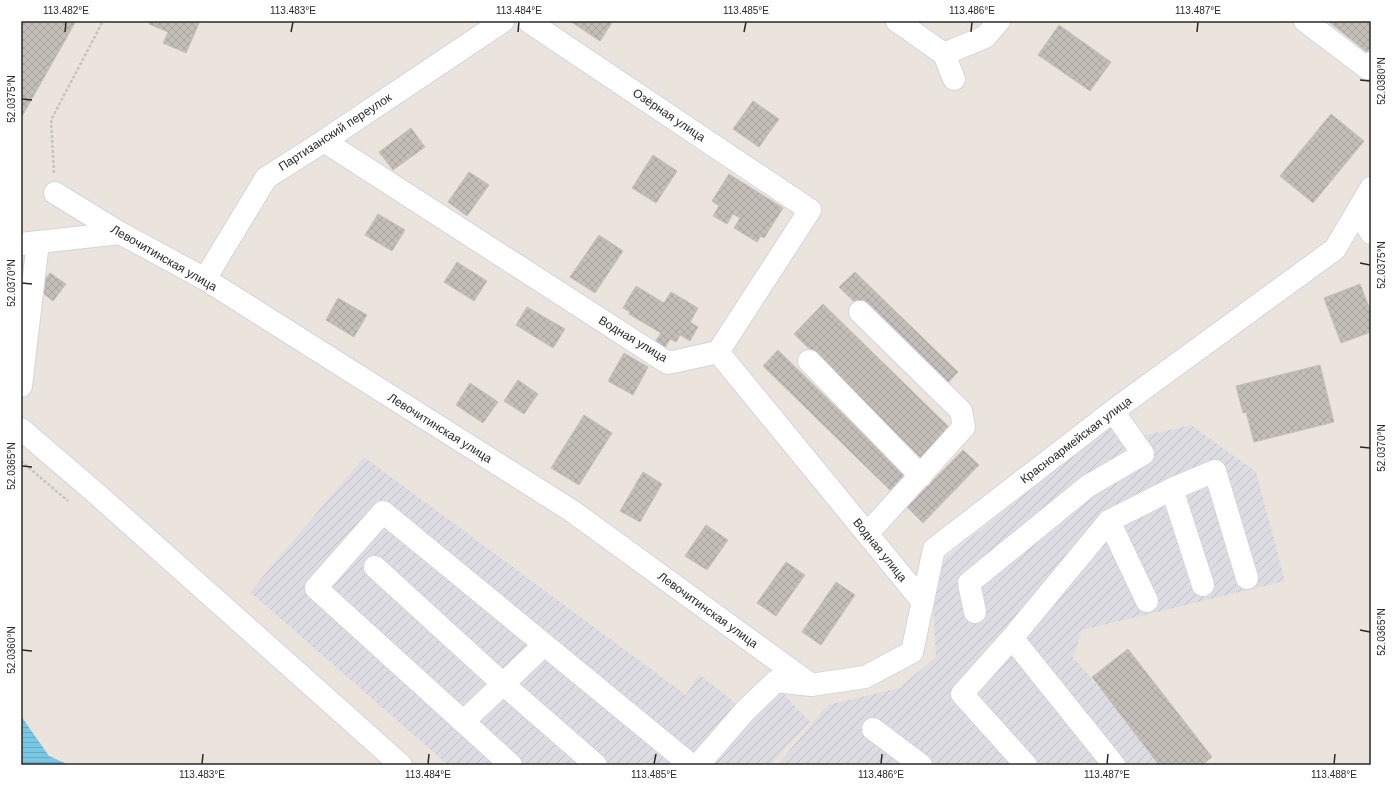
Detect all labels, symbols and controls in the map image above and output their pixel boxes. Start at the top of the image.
text: 113.482°E [43,5,89,16]
text: 113.483°E [270,5,316,16]
text: 113.484°E [496,5,542,16]
text: 113.485°E [723,5,769,16]
text: 113.486°E [949,5,995,16]
text: 113.487°E [1175,5,1221,16]
text: 52.0380°N [1376,57,1387,105]
text: 52.0375°N [6,75,17,123]
street label: Озёрная улица [630,86,708,145]
street label: Партизанский переулок [276,90,395,174]
street label: Левочитинская улица [109,222,220,294]
text: 52.0375°N [1376,241,1387,289]
text: 52.0370°N [6,259,17,307]
street label: Водная улица [596,313,670,365]
street label: Левочитинская улица [385,390,495,466]
street label: Красноармейская улица [1018,393,1135,486]
text: 52.0370°N [1376,424,1387,472]
text: 52.0365°N [6,442,17,490]
street label: Водная улица [850,515,910,585]
street label: Левочитинская улица [655,569,761,651]
text: 52.0365°N [1376,608,1387,656]
text: 52.0360°N [6,626,17,674]
text: 113.483°E [179,769,225,780]
text: 113.484°E [405,769,451,780]
text: 113.485°E [631,769,677,780]
text: 113.486°E [858,769,904,780]
text: 113.487°E [1084,769,1130,780]
text: 113.488°E [1311,769,1357,780]

